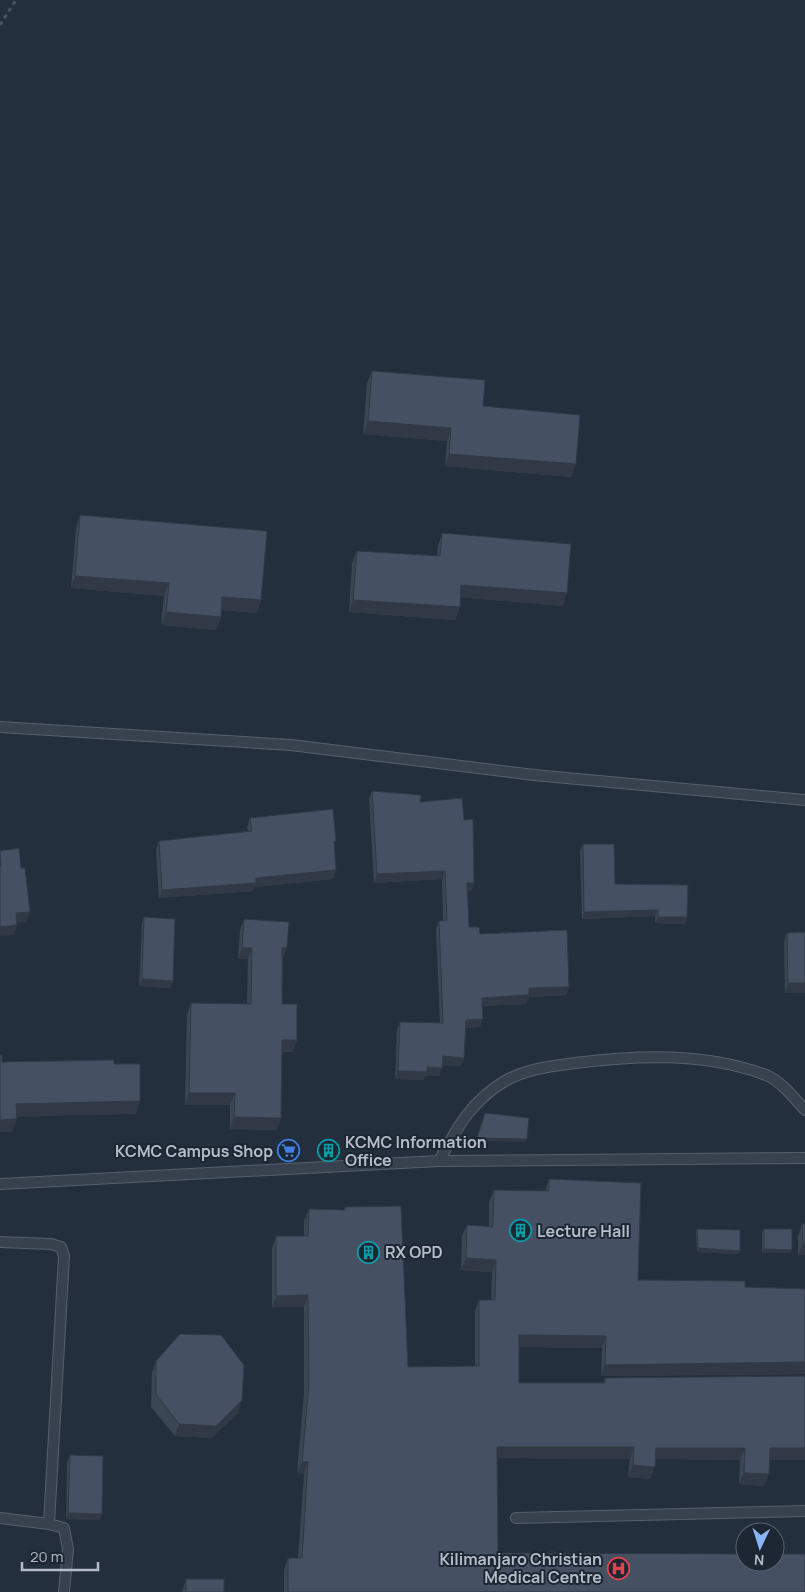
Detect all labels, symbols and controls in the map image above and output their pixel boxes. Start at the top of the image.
place label: KCMC Information Office [345,1131,487,1171]
supermarket icon: KCMC Campus Shop [277,1139,301,1163]
building icon: KCMC Information Office [317,1139,341,1163]
place label: KCMC Campus Shop [115,1140,273,1162]
building icon: Lecture Hall [509,1219,533,1243]
place label: Lecture Hall [537,1220,630,1242]
building icon: RX OPD [357,1240,381,1264]
place label: RX OPD [385,1241,443,1263]
north arrow [735,1522,785,1572]
scale bar [22,1540,99,1572]
text: 20 m [30,1546,63,1567]
place label: Kilimanjaro Christian Medical Centre [439,1548,602,1588]
text: N [753,1551,765,1570]
hospital icon: Kilimanjaro Christian Medical Centre [606,1556,630,1580]

